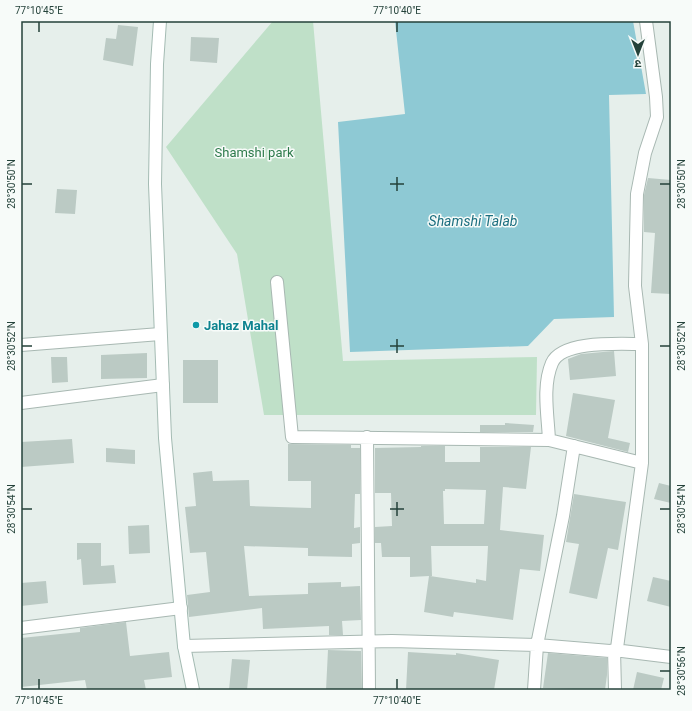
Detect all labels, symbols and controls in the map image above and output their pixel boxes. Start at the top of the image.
text: 77°10'45"E [15,5,63,16]
text: 77°10'40"E [373,5,421,16]
north arrow [618,34,658,74]
text: उ [634,57,641,70]
park label: Shamshi park [215,145,294,160]
text: 28°30'50"N [6,159,17,209]
text: 28°30'50"N [676,159,687,209]
water label: Shamshi Talab [429,213,518,229]
place label: Jahaz Mahal [204,318,278,333]
marker: Jahaz Mahal [191,320,201,330]
text: 28°30'52"N [6,321,17,371]
text: 28°30'52"N [676,321,687,371]
text: 28°30'54"N [6,484,17,534]
text: 28°30'54"N [676,484,687,534]
text: 28°30'56"N [676,646,687,696]
text: 77°10'45"E [15,695,63,706]
text: 77°10'40"E [373,695,421,706]

